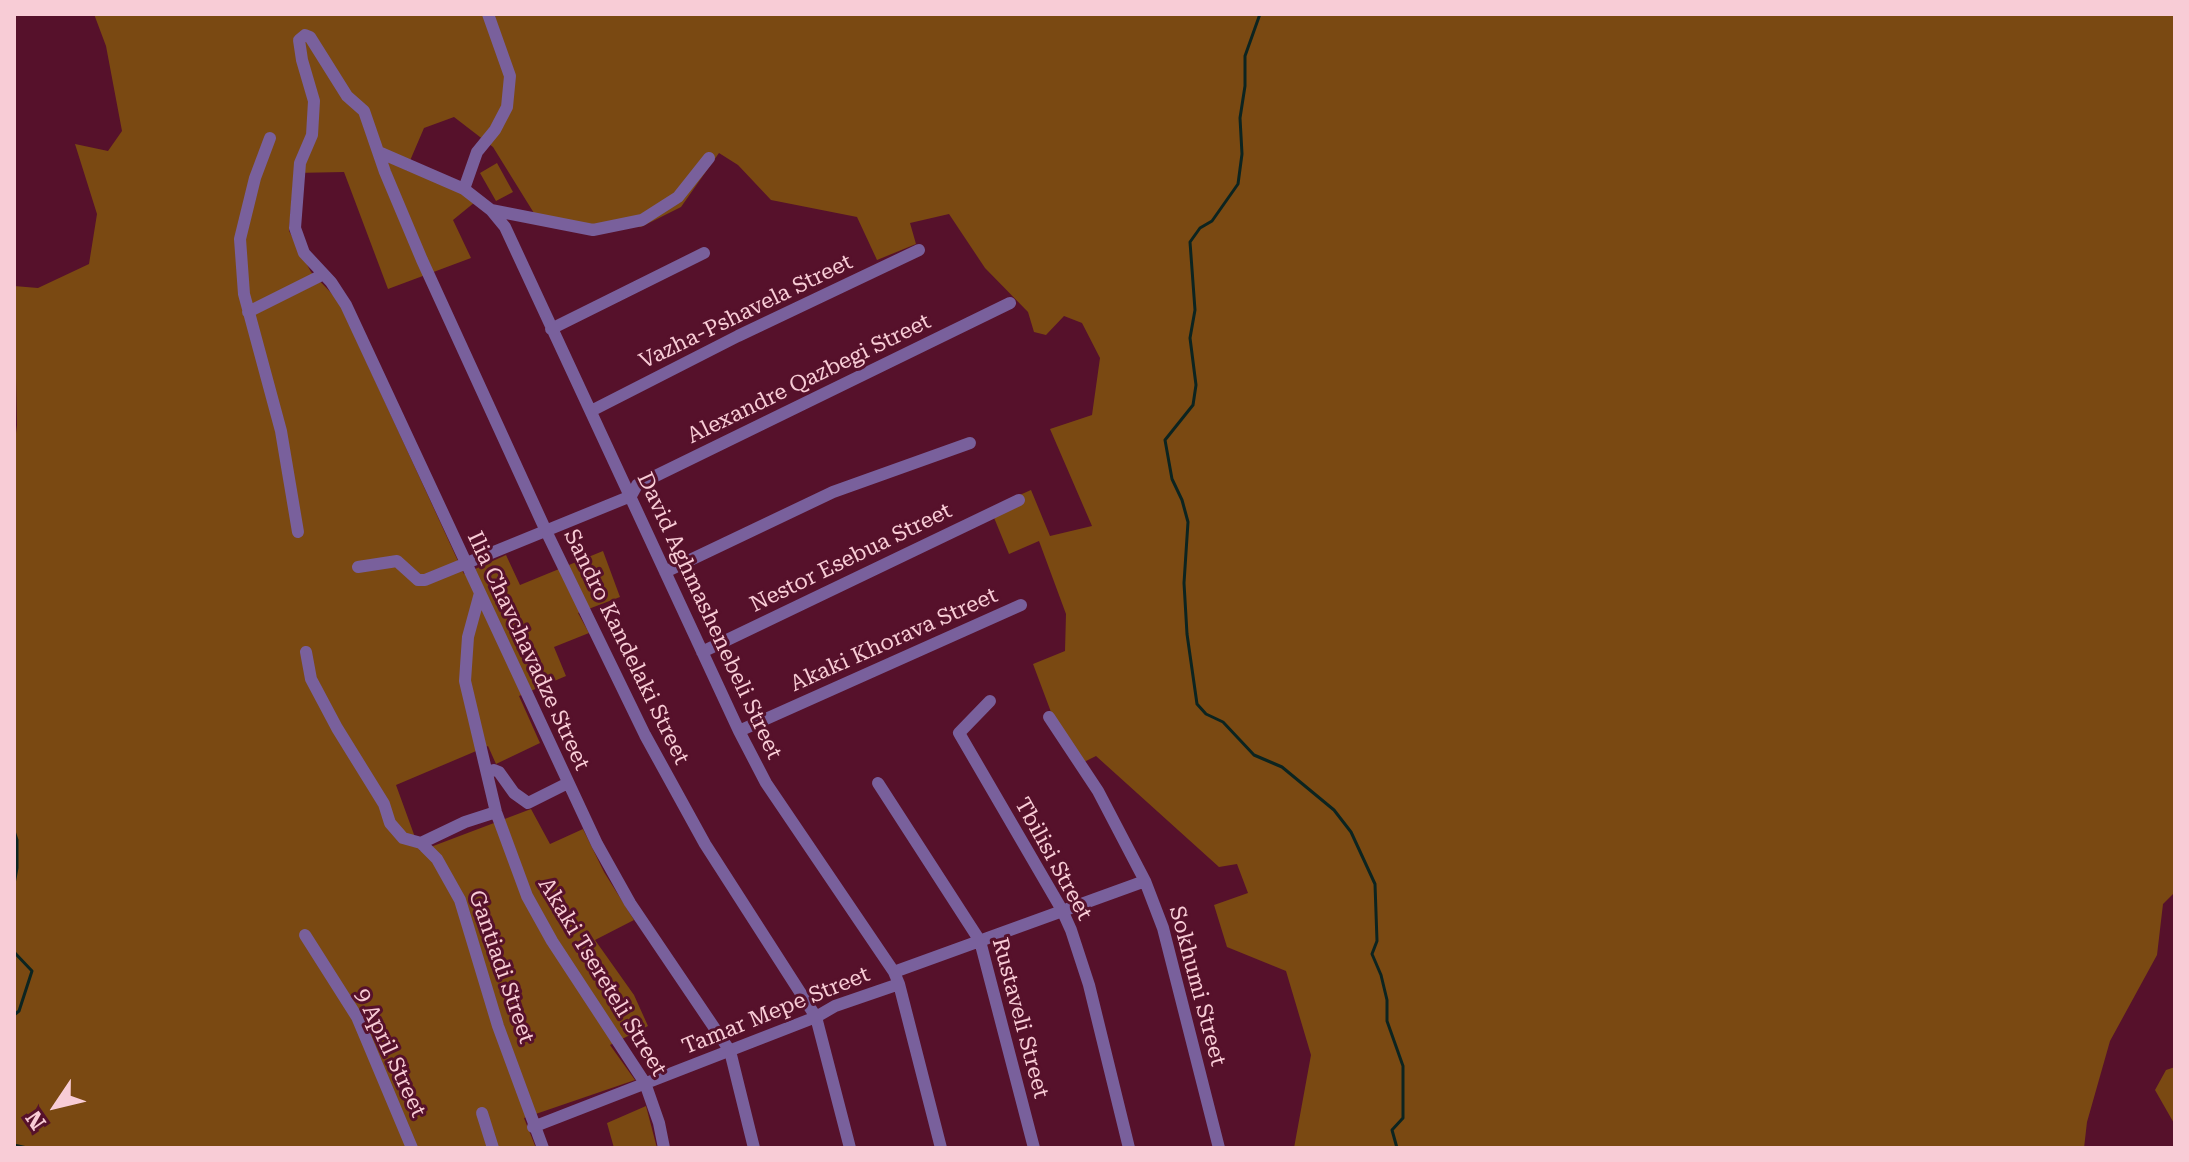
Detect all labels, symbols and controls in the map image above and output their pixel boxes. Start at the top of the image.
street label: Vazha-Pshavela Street [635,249,857,375]
street label: Alexandre Qazbegi Street [683,308,935,450]
street label: David Aghmashenebeli Street [631,468,787,764]
street label: Nestor Esebua Street [746,498,956,618]
street label: Sandro Kandelaki Street [558,525,694,769]
street label: Ilia Chavchavadze Street [461,527,595,775]
street label: Akaki Khorava Street [786,582,1002,698]
street label: Tbilisi Street [1008,793,1098,925]
street label: Akaki Tsereteli Street [532,873,672,1081]
street label: Gantiadi Street [462,887,540,1047]
street label: Sokhumi Street [1163,903,1231,1069]
street label: Rustaveli Street [986,935,1054,1101]
street label: Tamar Mepe Street [678,961,874,1061]
street label: 9 April Street [349,984,431,1122]
north arrow [16,1066,96,1146]
text: N [21,1106,51,1134]

